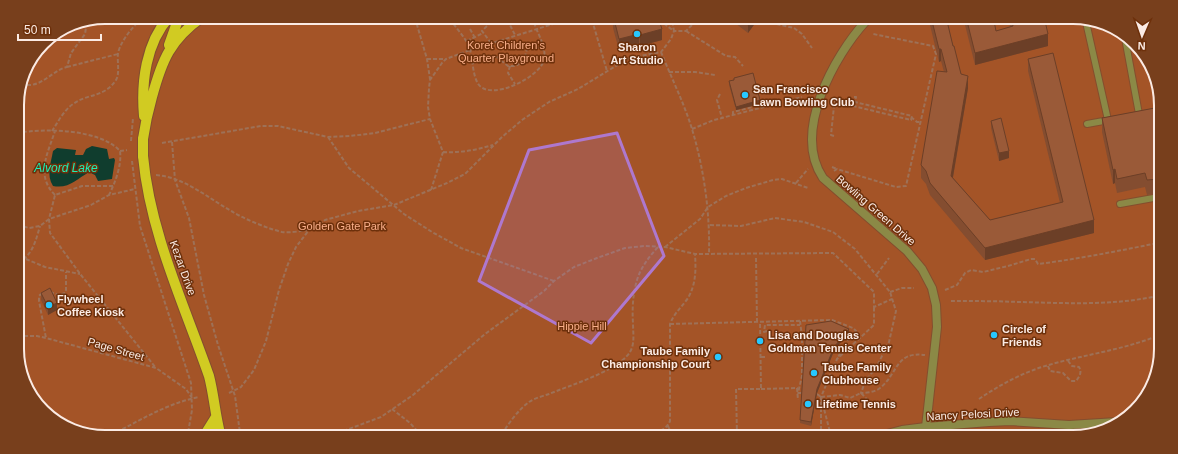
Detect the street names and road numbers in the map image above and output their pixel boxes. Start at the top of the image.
street label: Bowling Green Drive [834,172,918,248]
street label: Kezar Drive [168,239,198,297]
street label: Page Street [86,335,146,363]
street label: Nancy Pelosi Drive [926,406,1020,422]

